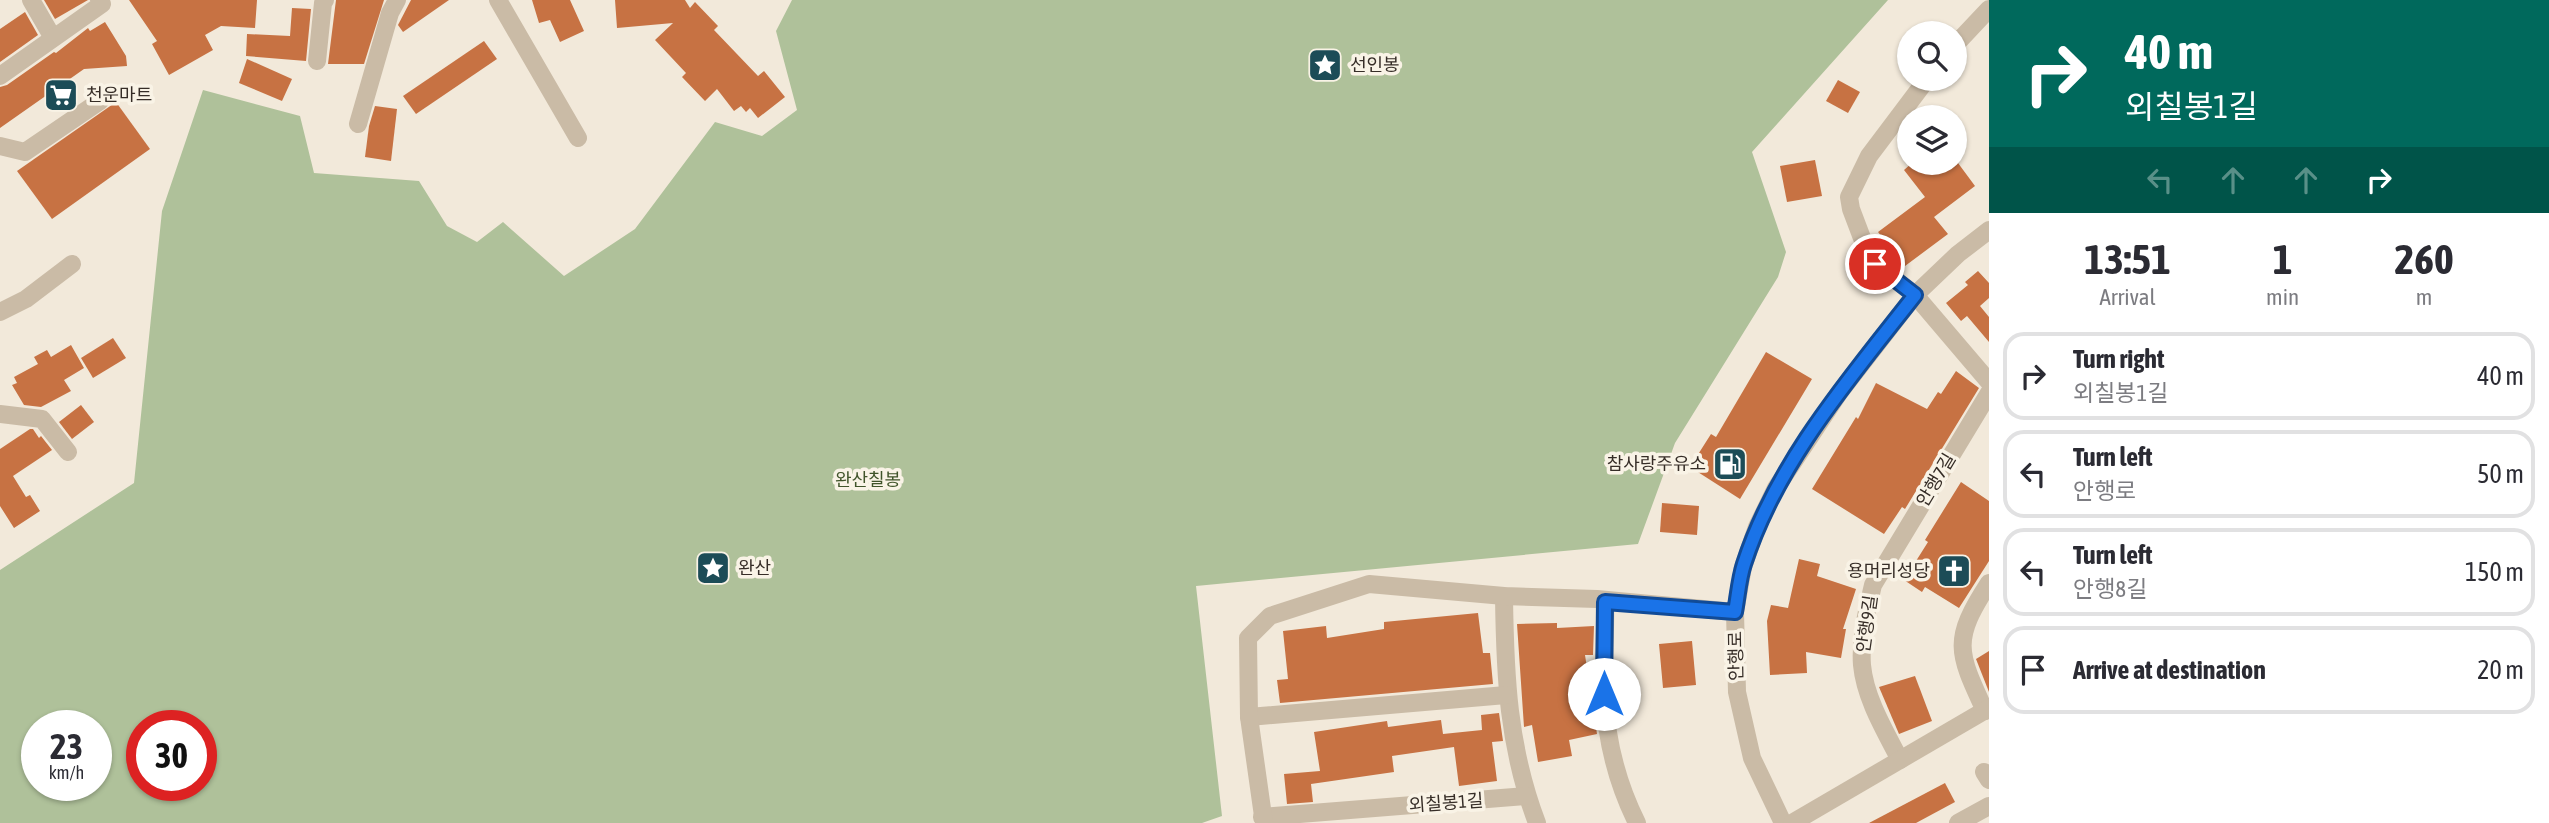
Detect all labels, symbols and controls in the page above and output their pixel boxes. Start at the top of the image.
map controls [1897,21,1967,175]
button: search [1897,21,1967,91]
text: 40 m [2125,23,2213,79]
icon: right [2010,28,2101,119]
place icon: 선인봉 [1306,46,1344,84]
place label: 선인봉 [1350,54,1400,75]
supermarket icon: 천운마트 [42,76,80,114]
place label: 천운마트 [86,84,152,105]
text: 외칠봉1길 [2125,88,2258,125]
button: layers [1897,105,1967,175]
icon: left [2141,161,2179,199]
icon: ahead [2214,161,2252,199]
icon: ahead [2287,161,2325,199]
icon: right [2360,161,2398,199]
pin [1845,234,1905,294]
text: 13:51 [2084,235,2171,283]
text: 1 [2273,235,2292,283]
text: 260 [2394,235,2454,283]
icon: arrive [1856,245,1894,283]
text: Arrival [2099,284,2156,310]
text: min [2266,284,2299,310]
text: m [2416,284,2432,310]
text: Turn right [2073,344,2164,374]
icon: right [2014,357,2052,395]
text: 40 m [2477,361,2524,391]
text: 외칠봉1길 [2073,380,2168,406]
text: Turn left [2073,442,2153,472]
fuel station icon: 참사랑주유소 [1711,445,1749,483]
street label: 안행7길 [1912,449,1960,510]
place label: 참사랑주유소 [1607,453,1706,474]
icon: left [2014,455,2052,493]
text: 50 m [2477,459,2524,489]
park label: 완산칠봉 [835,469,901,490]
text: 안행로 [2073,478,2136,504]
text: Turn left [2073,540,2153,570]
place icon: 완산 [694,549,732,587]
church icon: 용머리성당 [1935,552,1973,590]
icon: left [2014,553,2052,591]
place label: 완산 [738,557,771,578]
text: 150 m [2465,557,2524,587]
place label: 용머리성당 [1847,560,1930,581]
text: 안행8길 [2073,576,2147,602]
street label: 안행9길 [1852,594,1881,654]
street label: 안행로 [1725,631,1746,681]
icon: arrive [2014,651,2052,689]
text: Arrive at destination [2073,655,2266,685]
text: 20 m [2477,655,2524,685]
position arrow [1567,657,1641,731]
speed limit sign: 30 [126,710,217,801]
text: 23 [50,726,83,766]
text: km/h [49,762,84,783]
street label: 외칠봉1길 [1408,789,1484,816]

